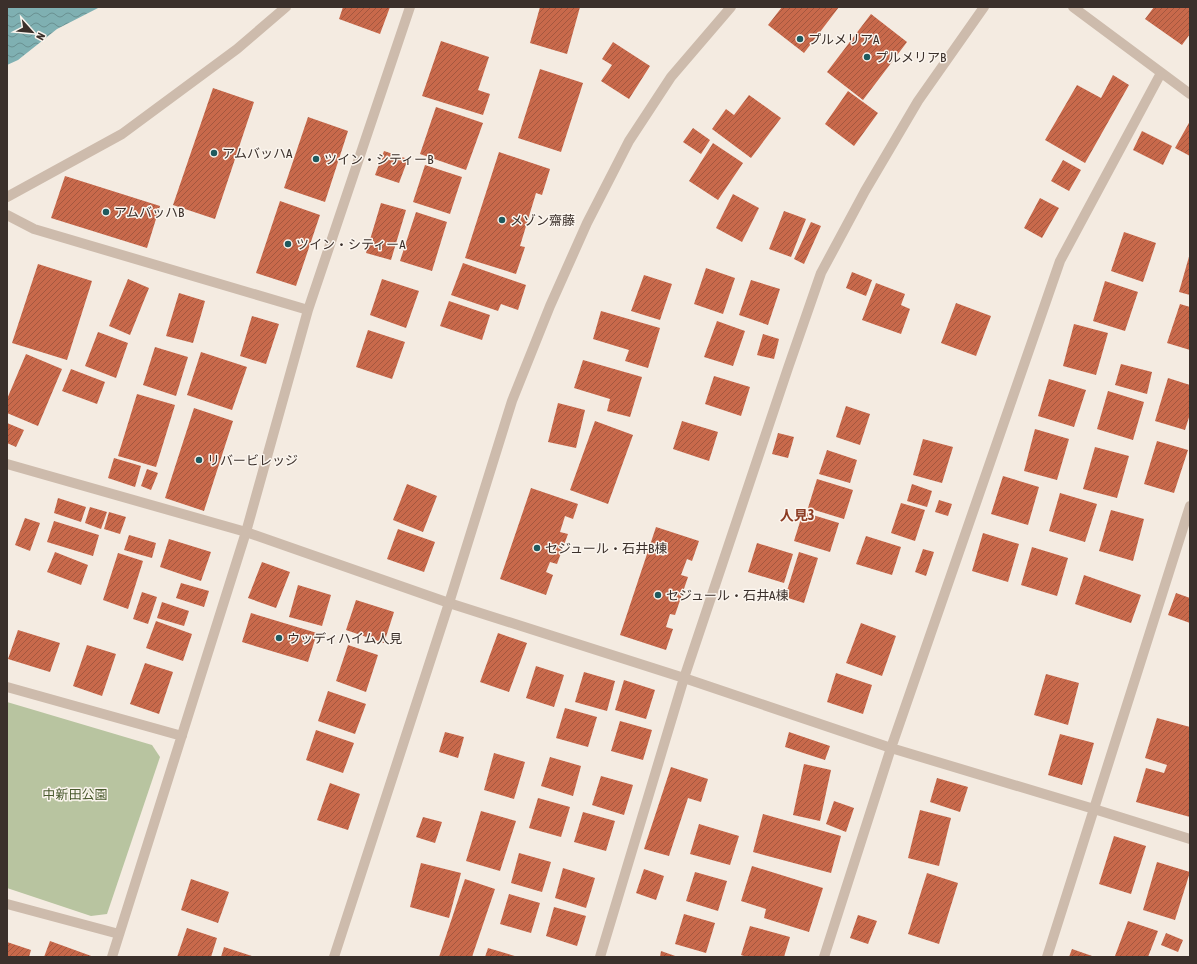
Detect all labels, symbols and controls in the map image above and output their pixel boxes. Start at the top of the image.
north arrow [12,12,52,52]
text: N [34,31,48,42]
place label: プルメリアA [808,32,880,47]
marker: プルメリアA [795,34,805,44]
place label: プルメリアB [875,50,947,65]
marker: プルメリアB [862,52,872,62]
place label: アムバッハA [222,146,293,161]
marker: アムバッハA [209,148,219,158]
place label: ツイン・シティーB [324,152,434,167]
marker: ツイン・シティーB [311,154,321,164]
place label: アムバッハB [114,205,185,220]
marker: アムバッハB [101,207,111,217]
place label: メゾン齋藤 [510,213,575,228]
marker: メゾン齋藤 [497,215,507,225]
place label: ツイン・シティーA [296,237,406,252]
marker: ツイン・シティーA [283,239,293,249]
place label: リバービレッジ [207,453,298,468]
marker: リバービレッジ [194,455,204,465]
district label: 人見3 [780,507,814,523]
place label: セジュール・石井B棟 [545,541,667,556]
marker: セジュール・石井B棟 [532,543,542,553]
place label: セジュール・石井A棟 [666,588,788,603]
marker: セジュール・石井A棟 [653,590,663,600]
place label: ウッディハイム人見 [287,631,403,646]
marker: ウッディハイム人見 [274,633,284,643]
park label: 中新田公園 [42,787,108,802]

